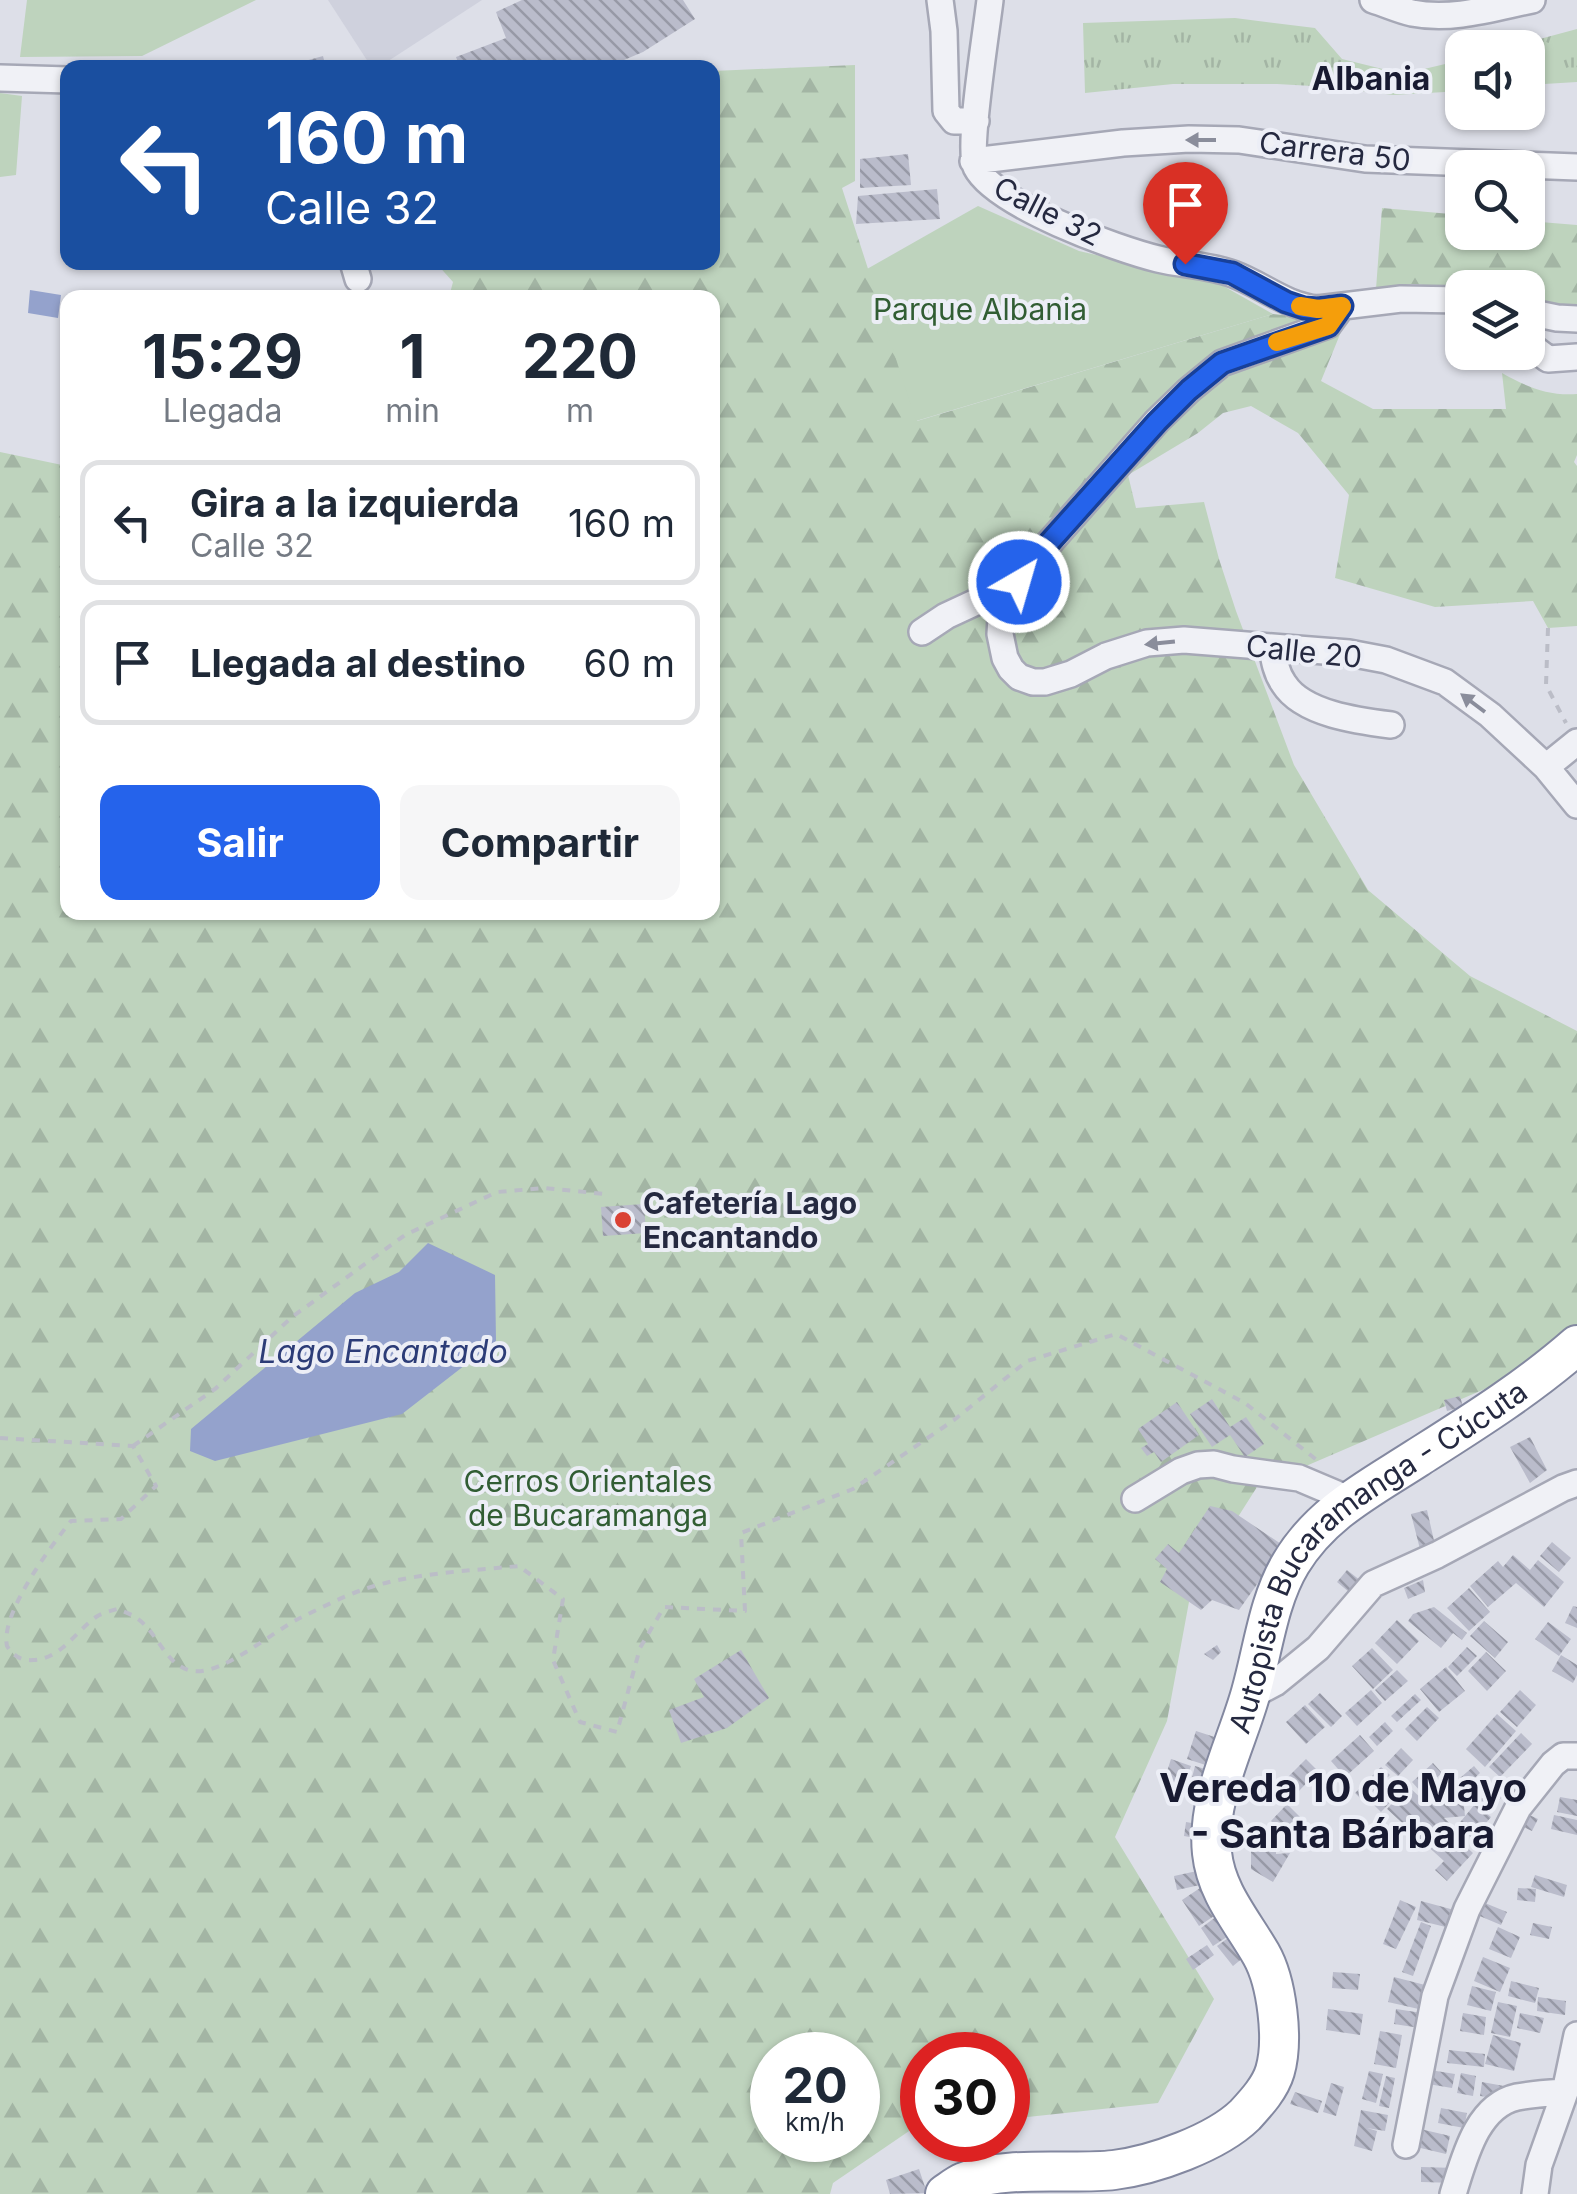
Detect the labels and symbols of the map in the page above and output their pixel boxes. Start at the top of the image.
district label: Albania [1312,59,1430,98]
street label: Carrera 50 [1257,124,1413,178]
one-way arrow [1185,132,1217,148]
pin [1143,162,1228,265]
street label: Calle 32 [988,169,1108,253]
park label: Parque Albania [873,291,1087,327]
position arrow [967,530,1071,634]
street label: Calle 20 [1244,627,1364,675]
one-way arrow [1144,635,1176,651]
one-way arrow [1460,693,1486,713]
place label: Cafetería Lago Encantando [643,1185,857,1255]
marker: Cafetería Lago Encantando [612,1209,634,1231]
water label: Lago Encantado [258,1332,508,1371]
street label: Autopista Bucaramanga - Cúcuta [1221,1373,1534,1738]
park label: Cerros Orientales de Bucaramanga [464,1463,712,1533]
district label: Vereda 10 de Mayo - Santa Bárbara [1159,1763,1527,1858]
speed limit sign: 30 [900,2032,1030,2162]

